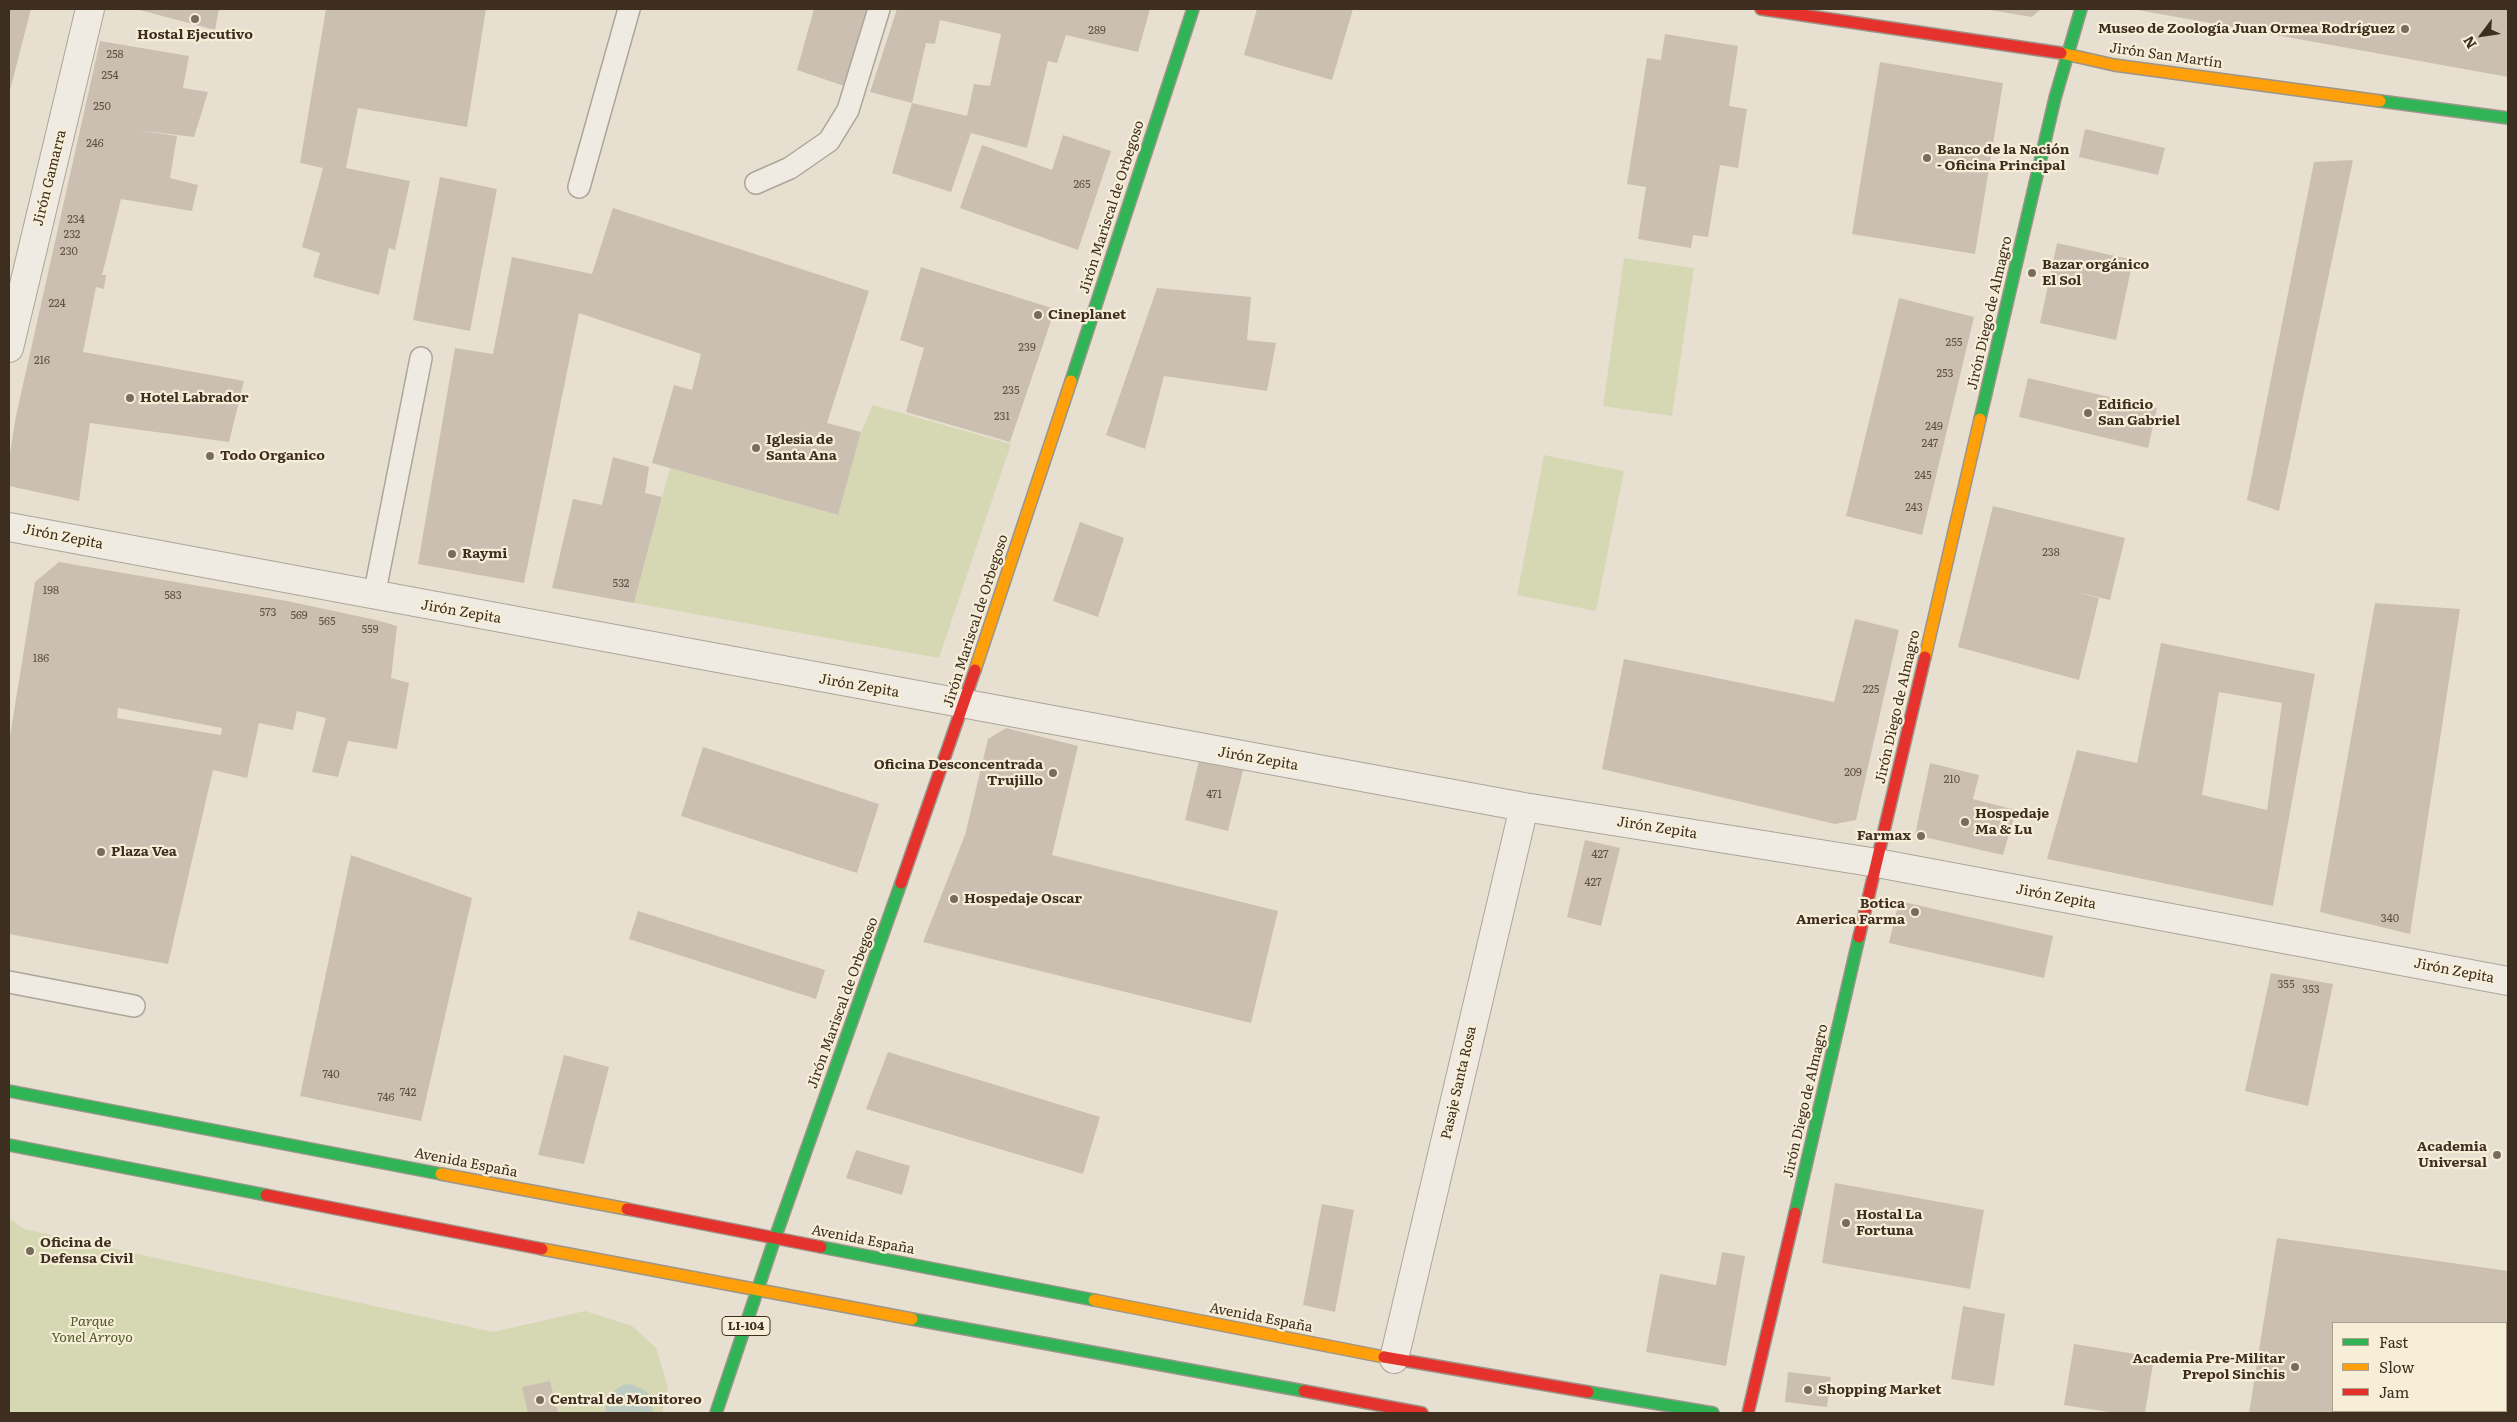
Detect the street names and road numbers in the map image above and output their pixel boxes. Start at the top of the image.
street label: Jirón San Martín [2108,40,2224,72]
street label: Jirón Mariscal de Orbegoso [1076,118,1148,296]
street label: Jirón Gamarra [30,128,70,228]
street label: Jirón Diego de Almagro [1964,235,2016,391]
street label: Jirón Zepita [22,521,104,553]
street label: Jirón Mariscal de Orbegoso [940,532,1012,710]
street label: Jirón Zepita [420,597,502,627]
street label: Jirón Diego de Almagro [1872,629,1924,785]
street label: Jirón Zepita [818,671,900,701]
street label: Jirón Zepita [1217,744,1299,774]
street label: Jirón Zepita [1616,813,1698,843]
street label: Jirón Zepita [2015,881,2097,913]
street label: Jirón Mariscal de Orbegoso [804,915,882,1091]
street label: Jirón Zepita [2413,955,2495,987]
street label: Jirón Diego de Almagro [1780,1023,1832,1179]
street label: Pasaje Santa Rosa [1438,1025,1480,1141]
street label: Avenida España [413,1145,519,1181]
street label: Avenida España [810,1222,916,1258]
street label: Avenida España [1208,1300,1314,1336]
road number: LI-104 [722,1316,770,1335]

